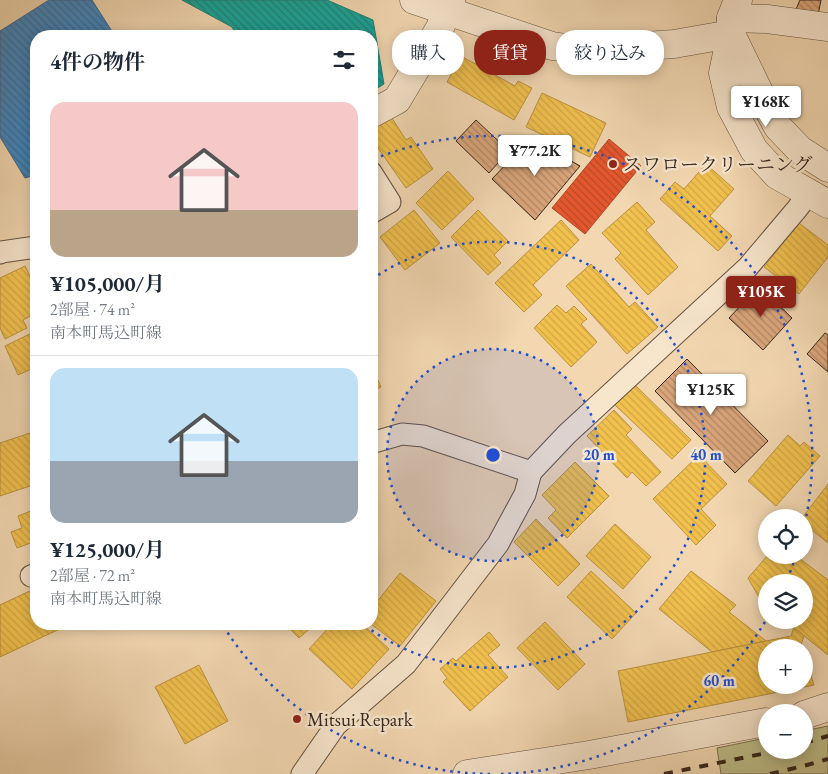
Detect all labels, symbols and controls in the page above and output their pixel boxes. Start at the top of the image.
chip: 購入 [392,30,464,75]
chip: 賃貸 [474,30,546,75]
chip: 絞り込み [556,30,664,75]
icon: filters [330,46,358,74]
text: 4件の物件 [50,48,145,75]
pin: ¥168K [731,86,801,128]
text: ¥168K [742,91,790,112]
pin: ¥77.2K [494,134,576,177]
icon: home [159,135,249,225]
text: ¥77.2K [509,140,561,161]
place label: スワロークリーニング [623,152,813,177]
marker: スワロークリーニング [607,158,619,170]
text: ¥105,000/月 [50,270,165,297]
pin: ¥105K [726,276,796,318]
text: ¥105K [737,281,785,302]
text: 2部屋 · 74 m² [50,299,135,320]
text: 南本町馬込町線 [50,322,162,343]
pin: ¥125K [676,374,746,416]
text: ¥125K [687,379,735,400]
icon: home [159,400,249,490]
text: 20 m [583,445,615,464]
text: 40 m [690,445,722,464]
centre of rings [484,446,502,464]
map controls [758,509,813,759]
button: locate [758,509,813,564]
text: ¥125,000/月 [50,536,165,563]
text: 2部屋 · 72 m² [50,565,135,586]
button: layers [758,574,813,629]
text: 南本町馬込町線 [50,588,162,609]
button: + [758,639,813,694]
text: 60 m [703,671,735,690]
button: − [758,704,813,759]
place label: Mitsui Repark [307,707,414,732]
marker: Mitsui Repark [291,713,303,725]

